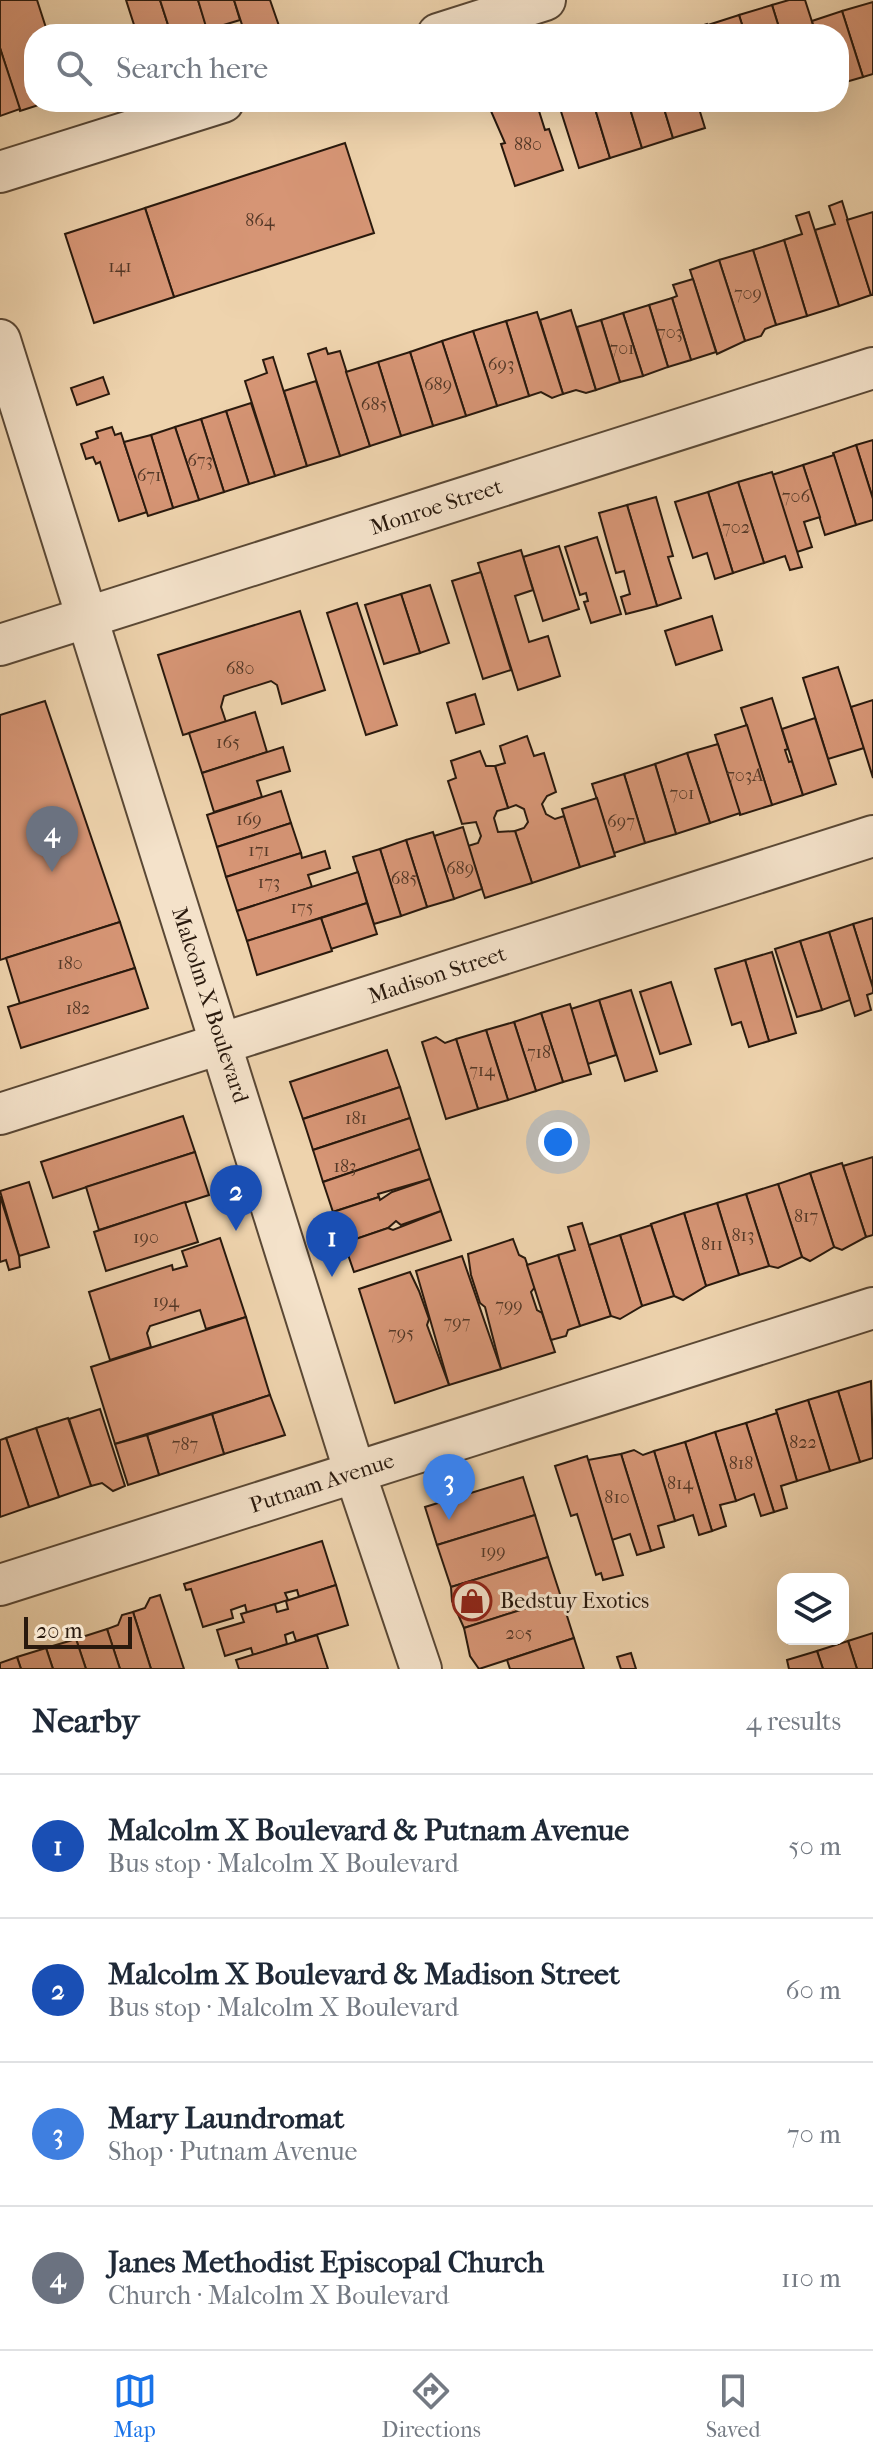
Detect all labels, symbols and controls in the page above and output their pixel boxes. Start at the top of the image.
search box [24,24,849,112]
icon: search [52,46,96,90]
text: Search here [116,51,268,86]
house number: 880 [514,134,542,155]
house number: 864 [245,210,275,231]
house number: 141 [108,256,132,277]
house number: 709 [734,283,762,304]
house number: 703 [657,322,683,343]
house number: 701 [610,338,634,359]
house number: 693 [488,354,514,375]
house number: 689 [424,374,452,395]
house number: 685 [361,394,388,415]
house number: 673 [187,450,213,471]
house number: 671 [137,465,161,486]
street label: Monroe Street [367,473,506,541]
house number: 706 [782,486,810,507]
house number: 702 [722,517,750,538]
house number: 680 [226,658,254,679]
house number: 165 [216,732,240,753]
house number: 703A [726,765,764,786]
house number: 701 [670,783,694,804]
pin: 4 [26,806,78,872]
house number: 169 [236,809,262,830]
house number: 697 [607,811,635,832]
house number: 171 [248,840,270,861]
house number: 689 [446,858,474,879]
house number: 685 [391,868,418,889]
house number: 173 [258,872,280,893]
house number: 175 [291,897,314,918]
street label: Malcolm X Boulevard [166,904,254,1107]
street label: Madison Street [365,940,509,1010]
house number: 180 [57,953,83,974]
house number: 182 [66,998,90,1019]
house number: 718 [527,1042,551,1063]
house number: 714 [469,1060,495,1081]
house number: 181 [345,1108,367,1129]
your location [538,1122,578,1162]
house number: 183 [334,1156,356,1177]
pin: 2 [210,1165,262,1231]
house number: 817 [794,1206,818,1227]
pin: 1 [306,1211,358,1277]
house number: 813 [732,1225,754,1246]
house number: 190 [133,1227,159,1248]
house number: 811 [701,1234,723,1255]
house number: 194 [153,1291,180,1312]
house number: 799 [495,1295,523,1316]
house number: 797 [444,1312,471,1333]
house number: 795 [388,1323,414,1344]
house number: 822 [789,1432,817,1453]
house number: 787 [172,1434,199,1455]
street label: Putnam Avenue [246,1447,398,1519]
house number: 818 [729,1453,753,1474]
pin: 3 [423,1454,475,1520]
house number: 814 [667,1473,693,1494]
house number: 810 [604,1487,630,1508]
house number: 199 [480,1541,506,1562]
map controls [777,1573,849,1645]
button: layers [777,1573,849,1645]
shop icon: Bedstuy Exotics [451,1580,493,1622]
place label: Bedstuy Exotics [500,1588,649,1614]
scale bar [24,1613,132,1649]
text: 20 m [36,1618,82,1644]
house number: 205 [506,1623,533,1644]
text: Nearby [32,1701,139,1741]
text: 4 results [746,1706,841,1737]
text: Malcolm X Boulevard & Putnam Avenue [108,1813,629,1848]
text: 1 [53,1831,63,1862]
text: 50 m [788,1831,841,1862]
text: Bus stop · Malcolm X Boulevard [108,1848,459,1879]
text: Malcolm X Boulevard & Madison Street [108,1957,620,1992]
text: 2 [51,1975,65,2006]
text: 60 m [785,1975,841,2006]
text: Bus stop · Malcolm X Boulevard [108,1992,459,2023]
text: Mary Laundromat [108,2101,344,2136]
text: 3 [53,2119,63,2150]
text: 70 m [787,2119,841,2150]
text: Shop · Putnam Avenue [108,2136,357,2167]
text: Janes Methodist Episcopal Church [108,2245,544,2280]
text: 4 [50,2263,66,2294]
text: 110 m [781,2263,841,2294]
text: Church · Malcolm X Boulevard [108,2280,449,2311]
tab: Map [113,2369,157,2443]
tab: Directions [382,2369,481,2443]
tab: Saved [706,2369,760,2443]

